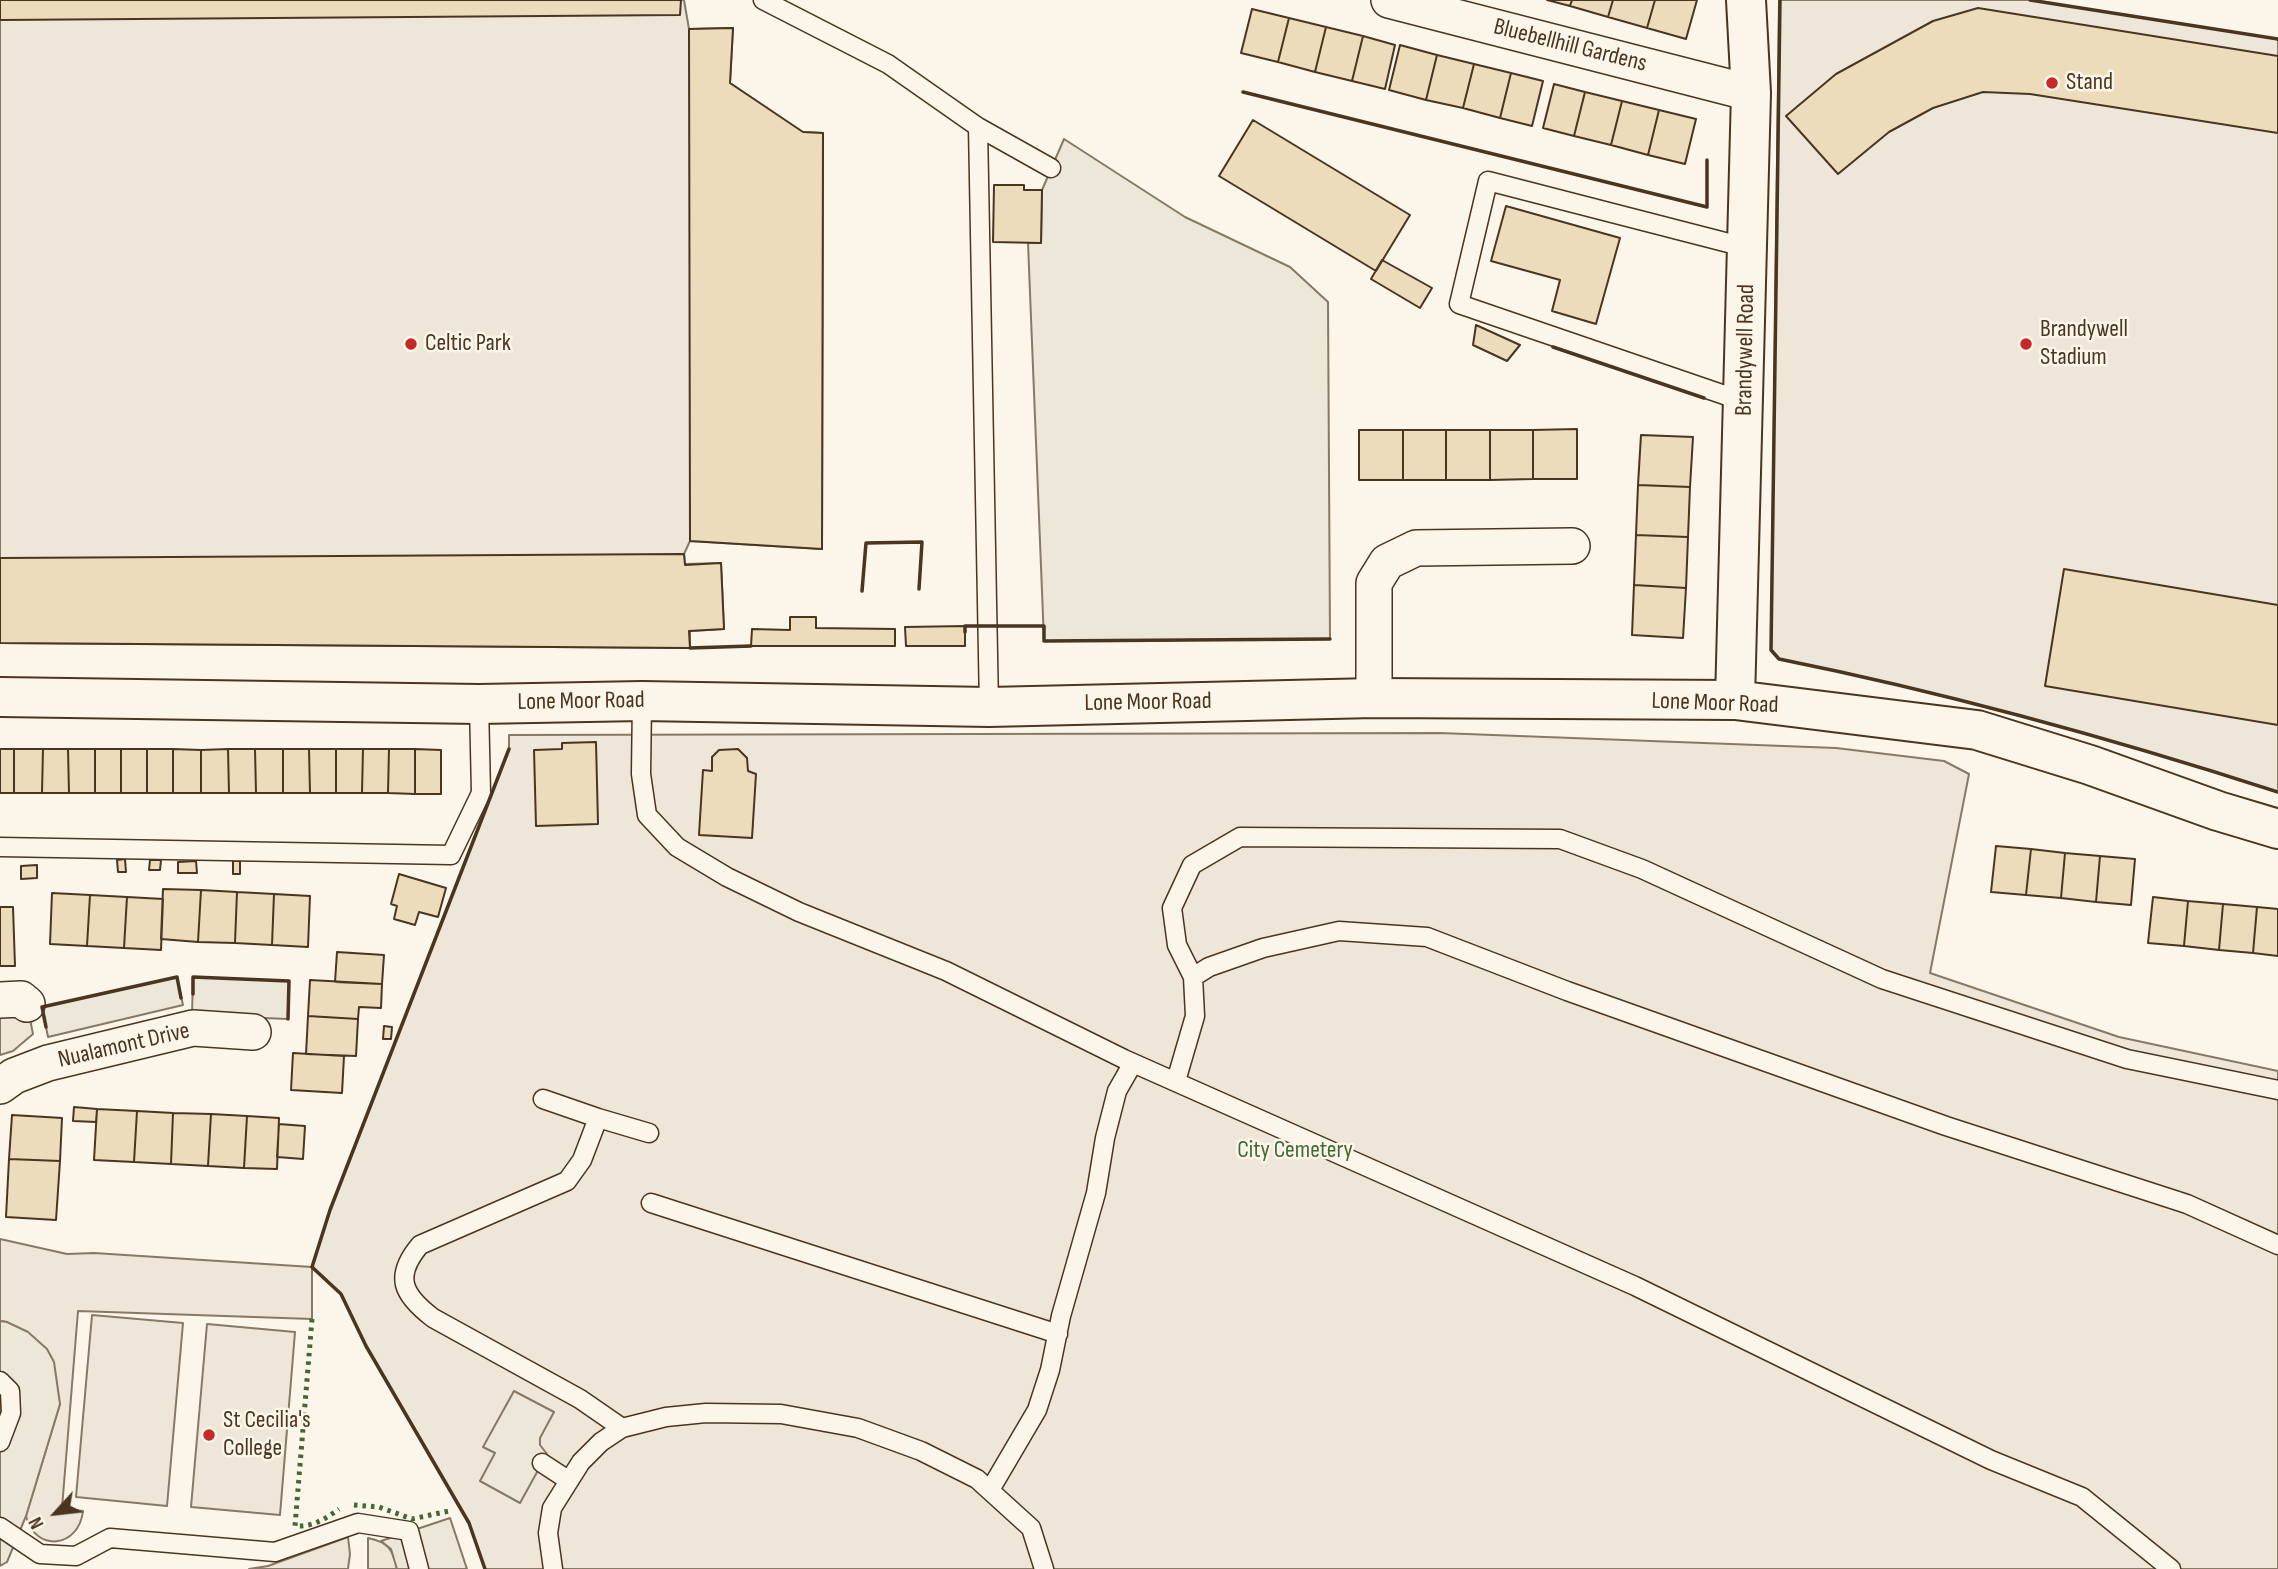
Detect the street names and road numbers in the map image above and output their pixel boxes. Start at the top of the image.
street label: Bluebellhill Gardens [1490,13,1650,79]
street label: Brandywell Road [1730,284,1762,416]
street label: Lone Moor Road [517,686,645,718]
street label: Lone Moor Road [1084,687,1212,719]
street label: Lone Moor Road [1651,687,1779,721]
street label: Nualamont Drive [55,1017,193,1075]

